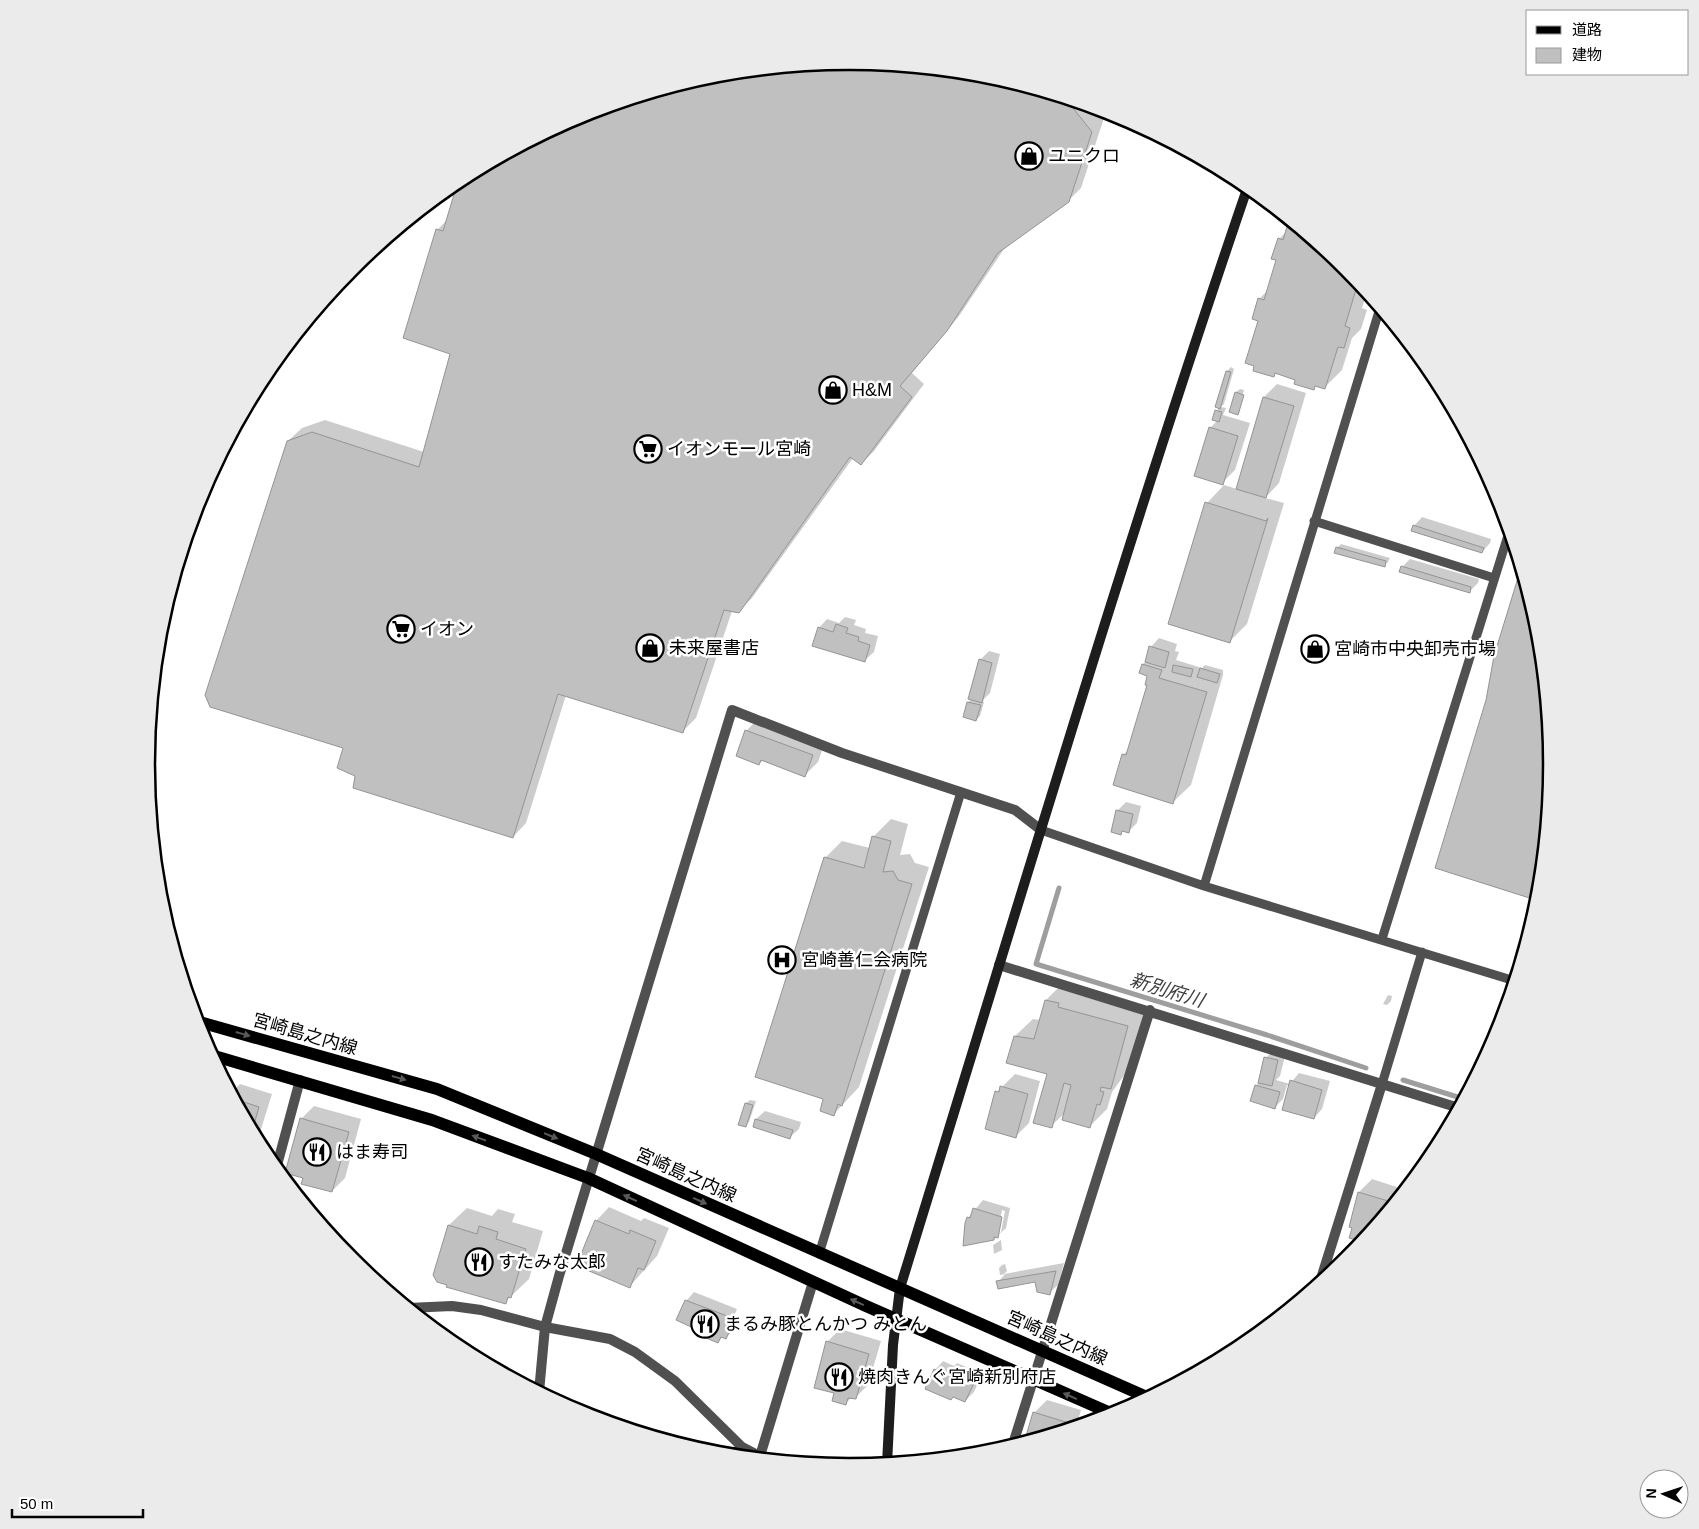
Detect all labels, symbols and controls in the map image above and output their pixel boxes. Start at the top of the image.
legend [1526,10,1689,75]
text: 道路 [1572,21,1602,38]
text: 建物 [1572,46,1602,63]
shop icon: ユニクロ [1014,141,1044,171]
place label: ユニクロ [1048,146,1120,166]
shop icon: H&M [818,375,848,405]
place label: H&M [852,380,892,400]
supermarket icon: イオンモール宮崎 [633,434,663,464]
place label: イオンモール宮崎 [667,439,811,459]
supermarket icon: イオン [386,614,416,644]
place label: イオン [420,619,474,639]
shop icon: 未来屋書店 [635,633,665,663]
shop icon: 宮崎市中央卸売市場 [1300,634,1330,664]
place label: 未来屋書店 [669,638,759,658]
place label: 宮崎市中央卸売市場 [1334,639,1496,659]
hospital icon: 宮崎善仁会病院 [767,945,797,975]
place label: 宮崎善仁会病院 [801,950,927,970]
water label: 新別府川 [1128,969,1208,1012]
street label: 宮崎島之内線 [250,1010,360,1058]
one-way arrow [235,1031,250,1039]
one-way arrow [392,1075,407,1083]
one-way arrow [544,1132,559,1140]
one-way arrow [471,1134,486,1142]
restaurant icon: はま寿司 [302,1137,332,1167]
place label: はま寿司 [336,1142,408,1162]
street label: 宮崎島之内線 [633,1144,739,1206]
one-way arrow [623,1193,637,1201]
one-way arrow [693,1197,707,1205]
restaurant icon: すたみな太郎 [464,1247,494,1277]
place label: すたみな太郎 [498,1252,606,1272]
one-way arrow [850,1298,864,1306]
street label: 宮崎島之内線 [1004,1307,1110,1369]
restaurant icon: まるみ豚とんかつ みとん [690,1309,720,1339]
place label: まるみ豚とんかつ みとん [724,1314,927,1334]
restaurant icon: 焼肉きんぐ宮崎新別府店 [824,1362,854,1392]
place label: 焼肉きんぐ宮崎新別府店 [858,1367,1056,1387]
one-way arrow [1063,1391,1077,1399]
north arrow [1639,1469,1689,1519]
scale bar [12,1486,144,1518]
text: N [1643,1488,1659,1499]
text: 50 m [20,1495,53,1512]

